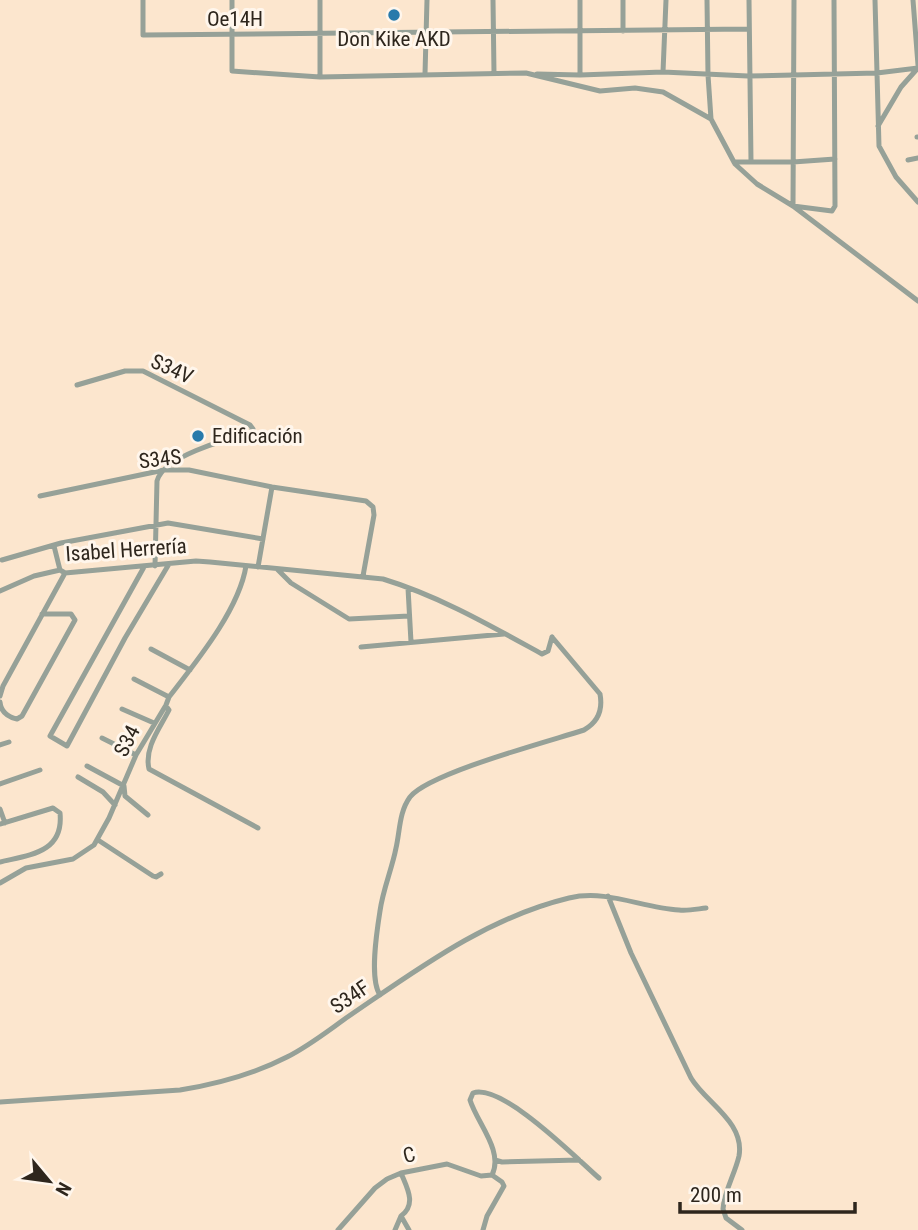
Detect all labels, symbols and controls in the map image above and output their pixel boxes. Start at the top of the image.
street label: Oe14H [207,7,263,31]
marker: Don Kike AKD [386,7,402,23]
place label: Don Kike AKD [337,27,451,51]
street label: S34V [147,349,197,389]
place label: Edificación [212,424,303,448]
marker: Edificación [190,428,206,444]
street label: S34S [137,444,183,474]
street label: Isabel Herrería [65,534,187,566]
street label: S34 [109,721,145,761]
street label: S34F [326,975,374,1019]
street label: C [400,1142,418,1168]
north arrow [14,1146,84,1216]
scale bar [680,1170,855,1214]
text: N [51,1178,76,1200]
text: 200 m [690,1183,742,1207]

